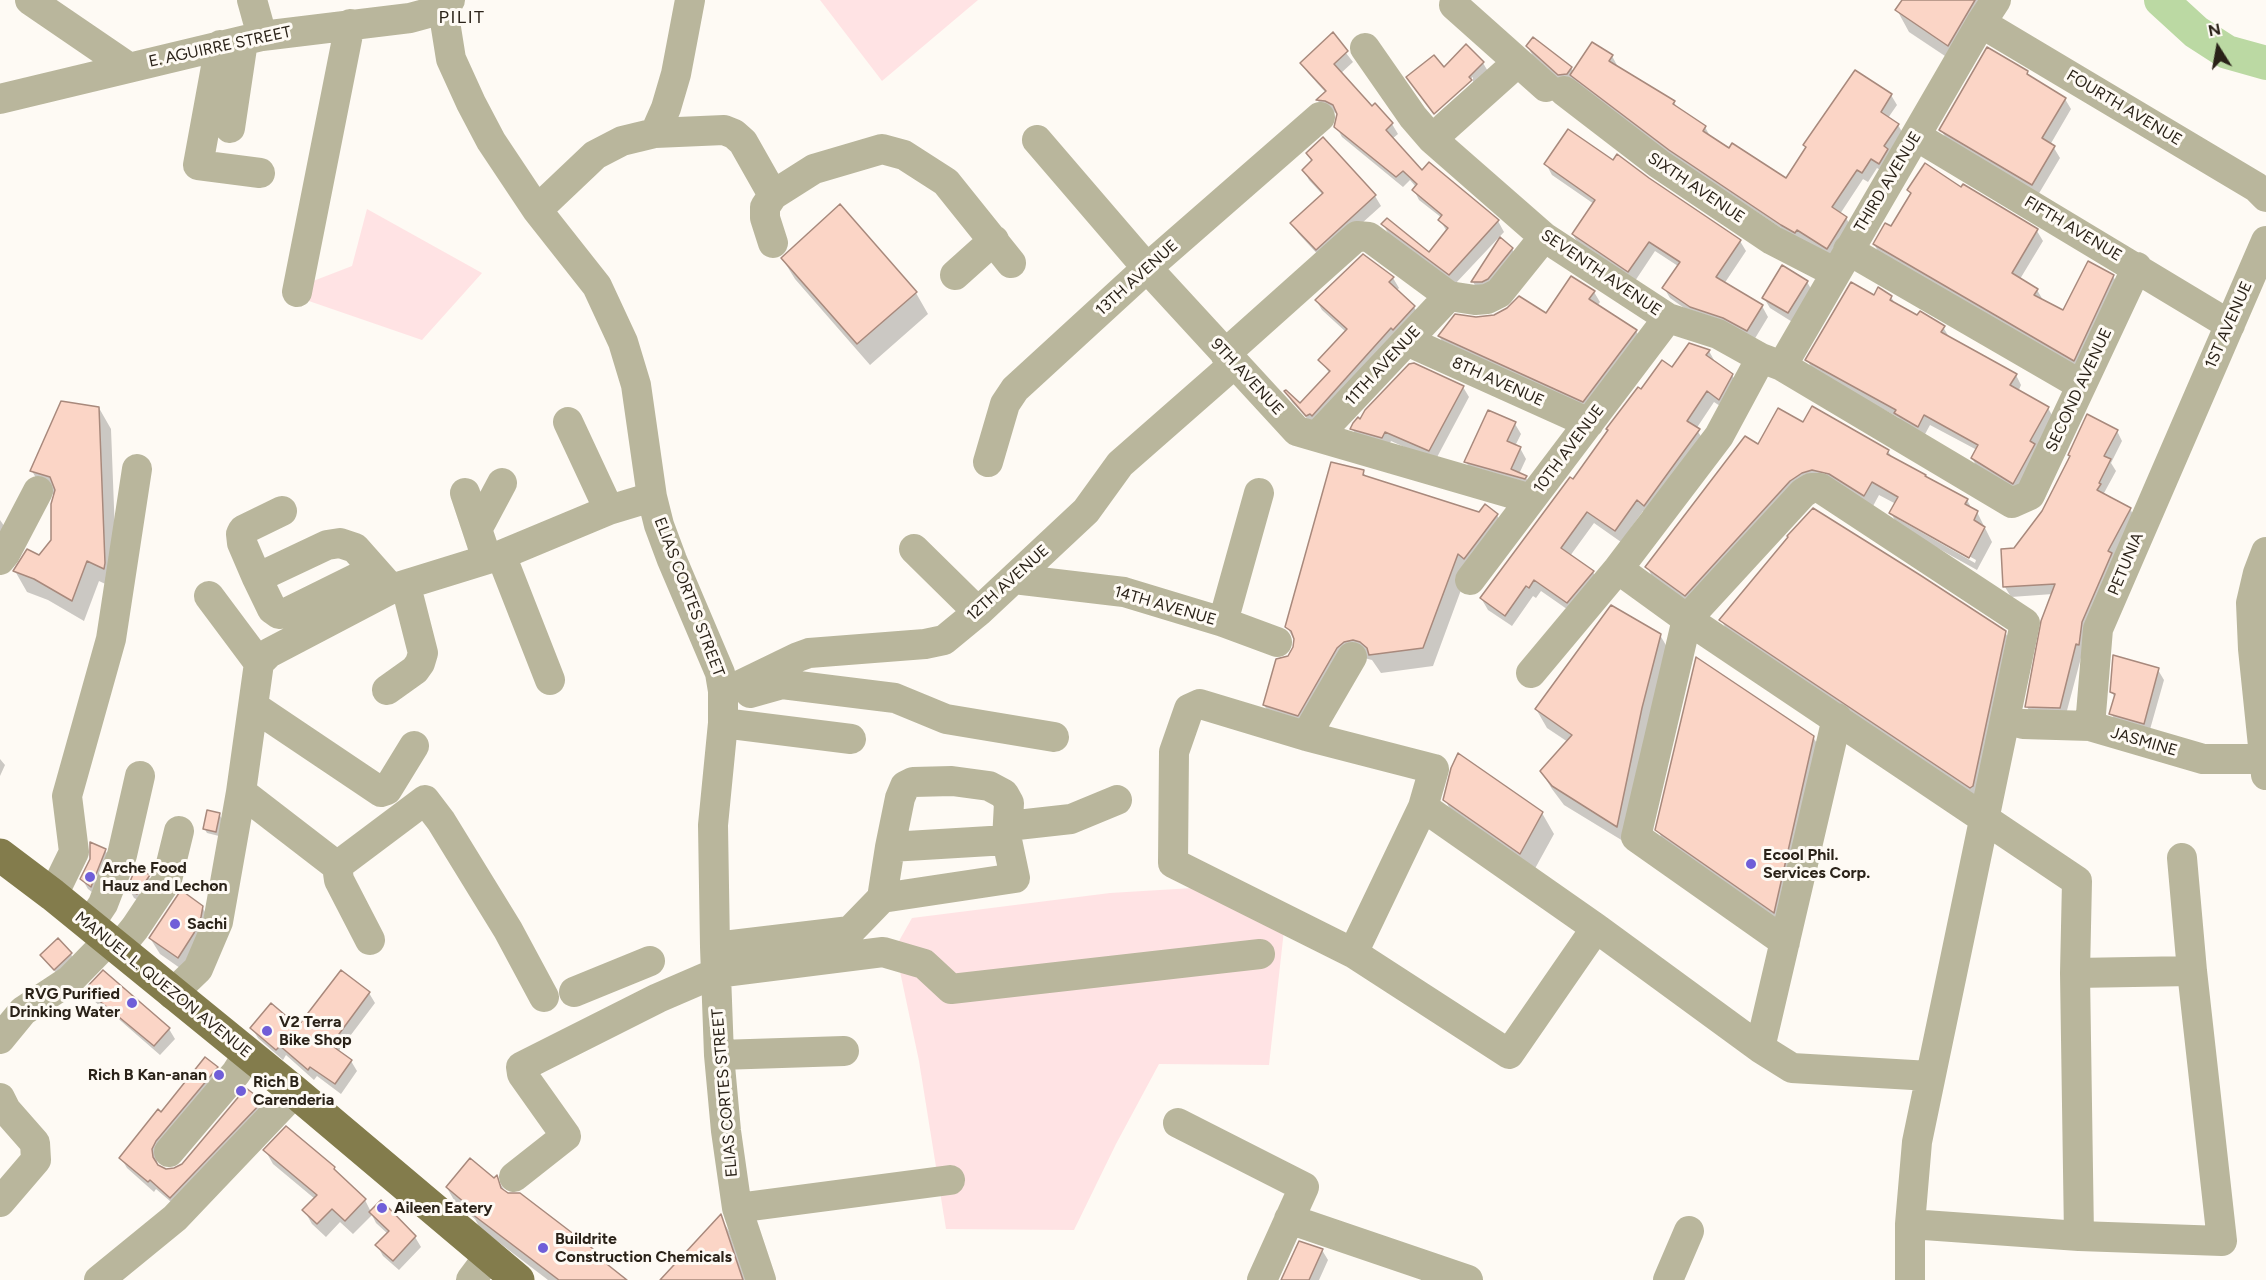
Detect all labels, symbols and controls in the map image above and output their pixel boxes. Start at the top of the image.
district label: PILIT [439,7,485,29]
north arrow [2188,18,2248,78]
text: N [2207,19,2222,40]
street label: E. AGUIRRE STREET [147,23,293,71]
street label: FOURTH AVENUE [2063,66,2185,150]
street label: THIRD AVENUE [1850,128,1926,236]
street label: SIXTH AVENUE [1644,149,1748,227]
street label: FIFTH AVENUE [2021,192,2125,266]
street label: SEVENTH AVENUE [1537,226,1665,320]
street label: 13TH AVENUE [1092,236,1182,320]
street label: 1ST AVENUE [2201,279,2257,371]
street label: 11TH AVENUE [1341,322,1425,410]
street label: SECOND AVENUE [2042,325,2116,455]
street label: 9TH AVENUE [1207,335,1287,419]
street label: 8TH AVENUE [1449,353,1547,411]
street label: 10TH AVENUE [1530,401,1608,497]
street label: ELIAS CORTES STREET [650,515,728,679]
street label: PETUNIA [2104,530,2148,598]
street label: 12TH AVENUE [963,541,1053,625]
street label: 14TH AVENUE [1112,582,1218,630]
street label: JASMINE [2108,723,2180,761]
place label: Ecool Phil. Services Corp. [1763,845,1870,883]
marker: Ecool Phil. Services Corp. [1744,857,1758,871]
place label: Arche Food Hauz and Lechon [102,858,228,896]
marker: Arche Food Hauz and Lechon [83,870,97,884]
street label: MANUEL L. QUEZON AVENUE [71,908,255,1062]
place label: Sachi [187,914,227,934]
marker: Sachi [168,917,182,931]
place label: RVG Purified Drinking Water [9,984,120,1022]
marker: RVG Purified Drinking Water [125,996,139,1010]
street label: ELIAS CORTES STREET [708,1008,742,1178]
place label: V2 Terra Bike Shop [279,1012,352,1050]
marker: V2 Terra Bike Shop [260,1024,274,1038]
place label: Rich B Kan-anan [88,1065,207,1085]
marker: Rich B Kan-anan [212,1068,226,1082]
place label: Rich B Carenderia [253,1072,334,1110]
marker: Rich B Carenderia [234,1084,248,1098]
place label: Aileen Eatery [394,1198,493,1218]
marker: Aileen Eatery [375,1201,389,1215]
place label: Buildrite Construction Chemicals [555,1229,732,1267]
marker: Buildrite Construction Chemicals [536,1241,550,1255]

